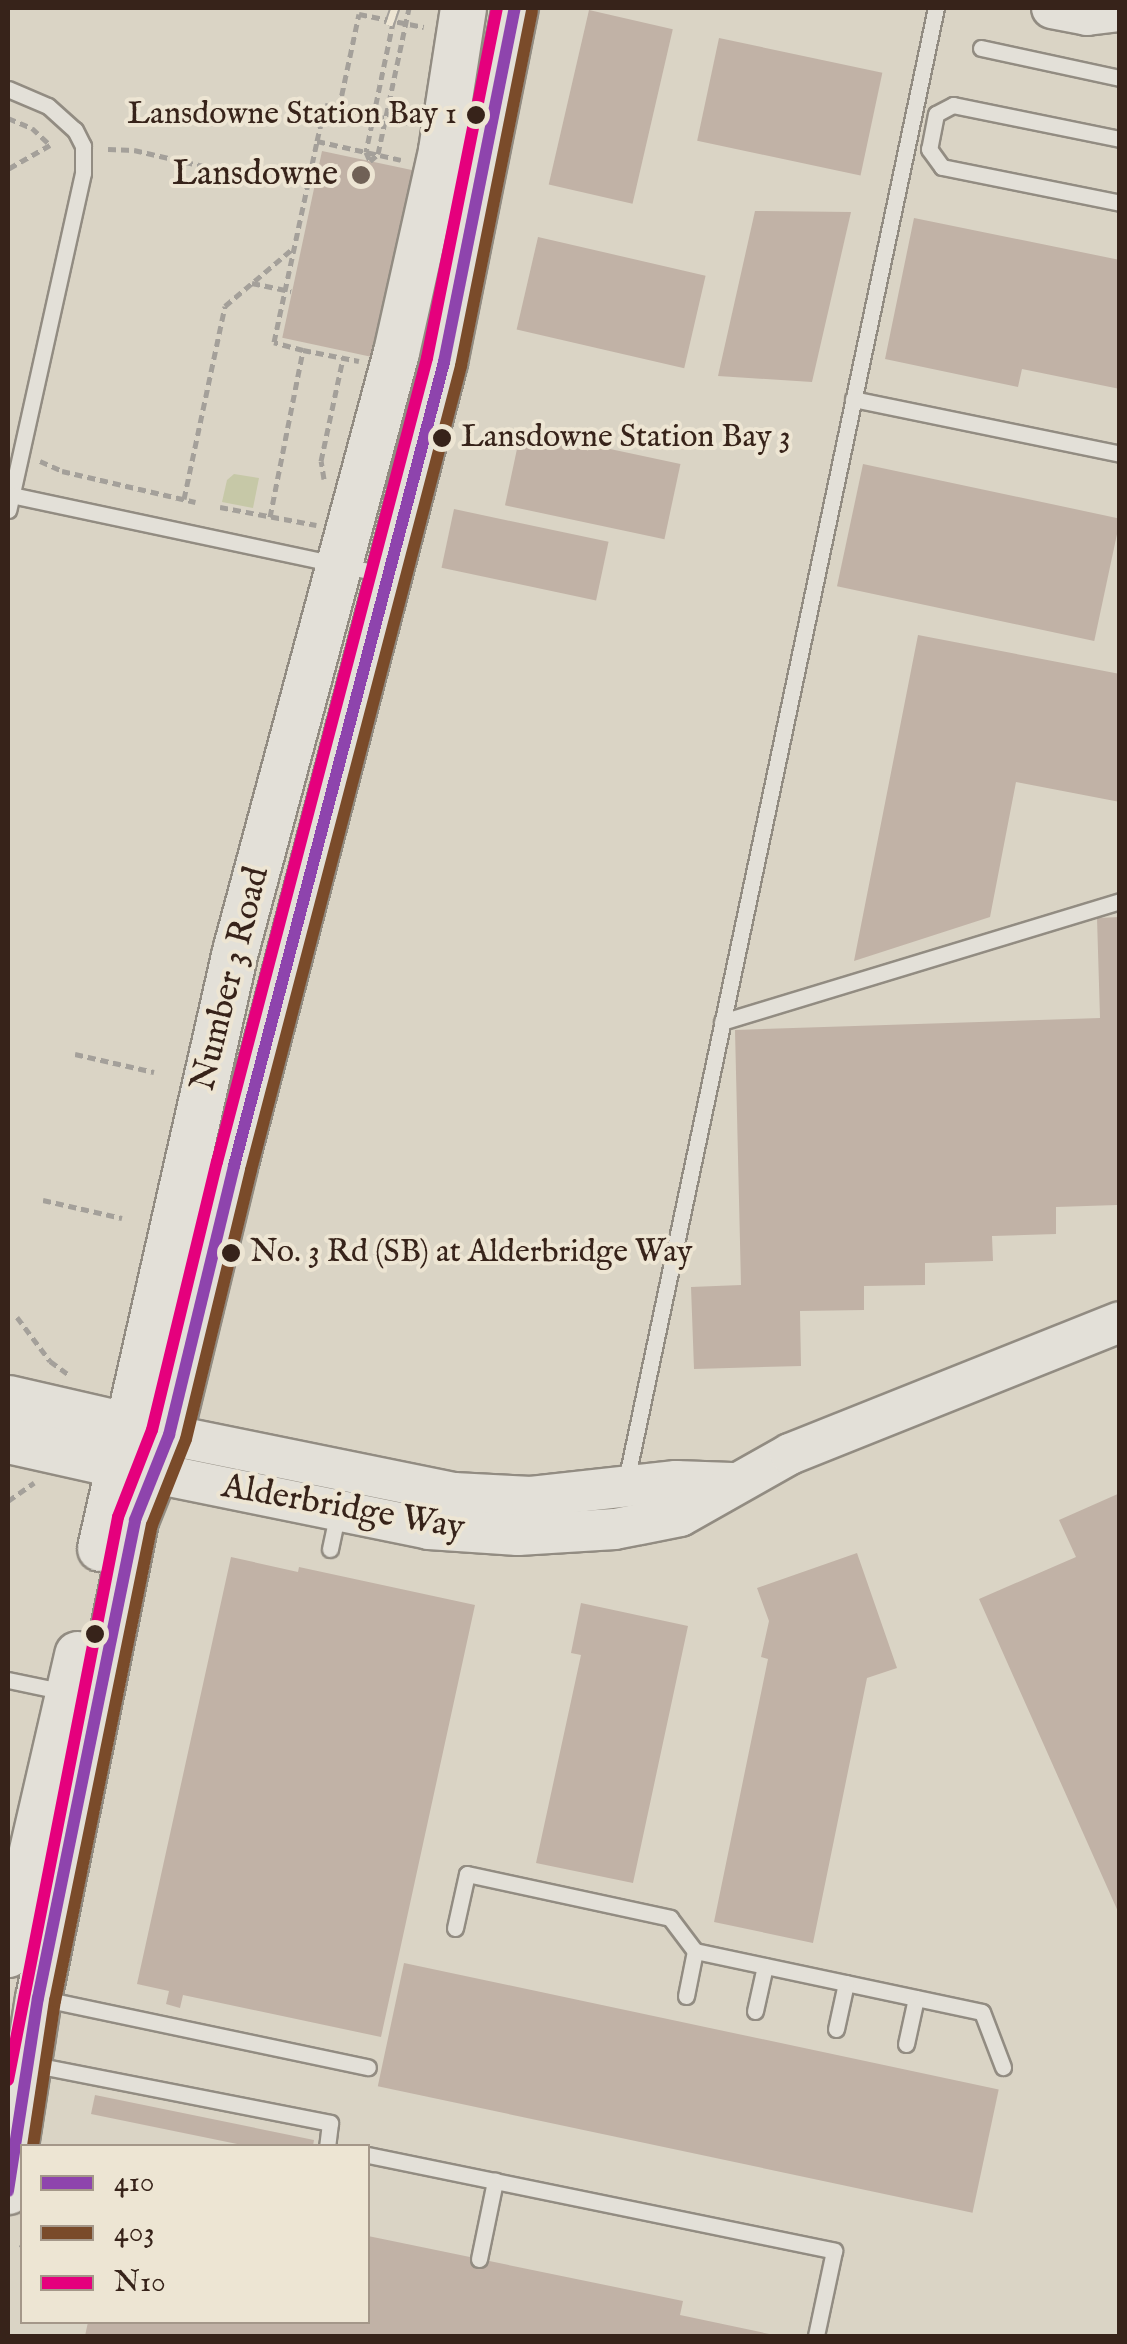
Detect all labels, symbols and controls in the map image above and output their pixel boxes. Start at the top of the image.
place label: Lansdowne Station Bay 1 [127,96,457,134]
marker: Lansdowne Station Bay 1 [466,105,486,125]
place label: Lansdowne [172,154,338,196]
marker: Lansdowne [348,162,374,188]
place label: Lansdowne Station Bay 3 [461,419,791,457]
marker: Lansdowne Station Bay 3 [432,428,452,448]
street label: Number 3 Road [183,863,279,1095]
place label: No. 3 Rd (SB) at Alderbridge Way [250,1234,693,1272]
marker: No. 3 Rd (SB) at Alderbridge Way [221,1243,241,1263]
street label: Alderbridge Way [218,1466,468,1550]
unlabelled marker [85,1624,105,1644]
legend [20,2144,370,2324]
text: 410 [114,2164,154,2202]
text: 403 [114,2214,155,2252]
text: N10 [114,2264,166,2302]

